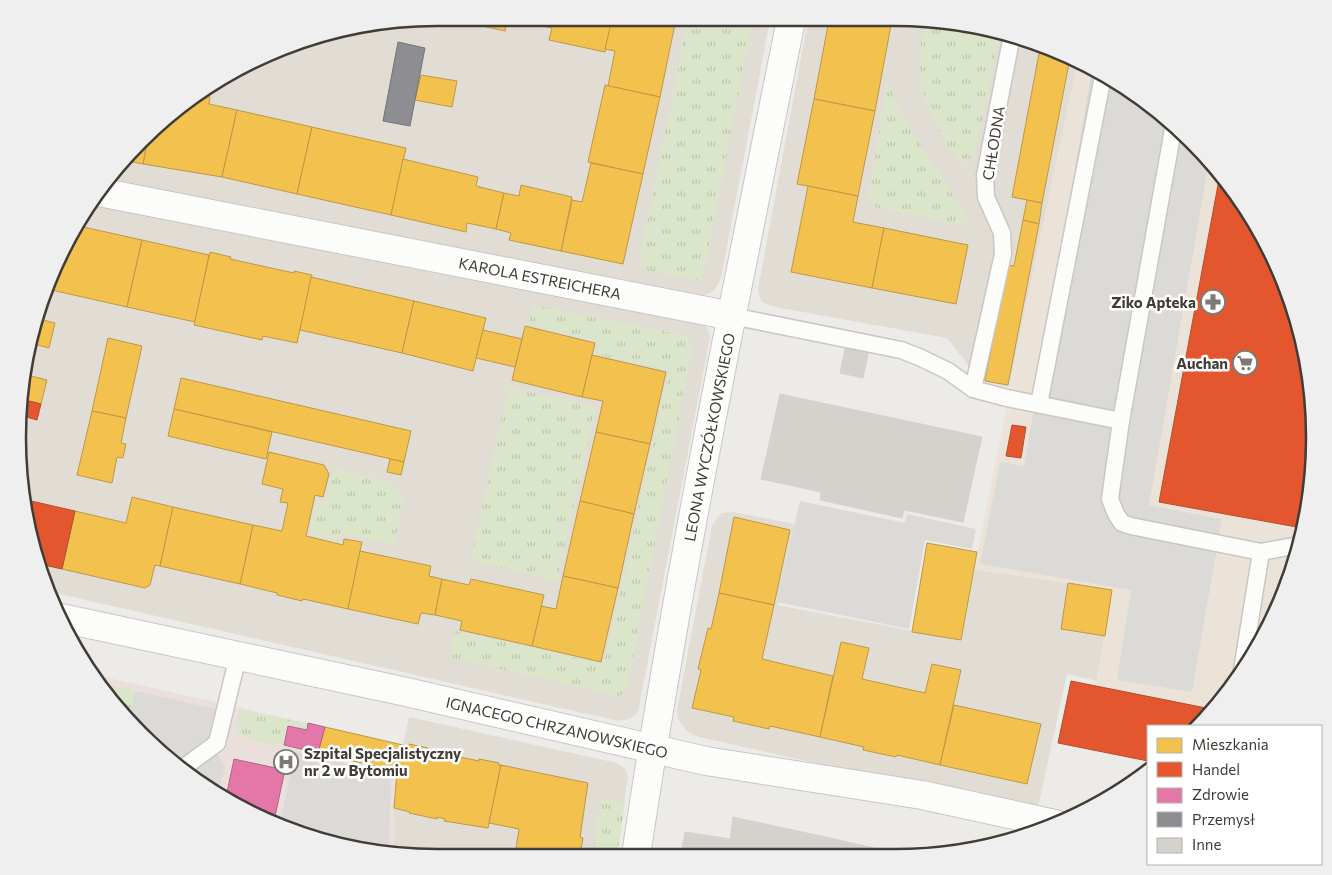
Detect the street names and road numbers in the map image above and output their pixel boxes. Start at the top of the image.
street label: CHŁODNA [978,105,1008,181]
street label: KAROLA ESTREICHERA [457,253,623,303]
street label: LEONA WYCZÓŁKOWSKIEGO [679,331,738,543]
street label: IGNACEGO CHRZANOWSKIEGO [444,693,670,761]

